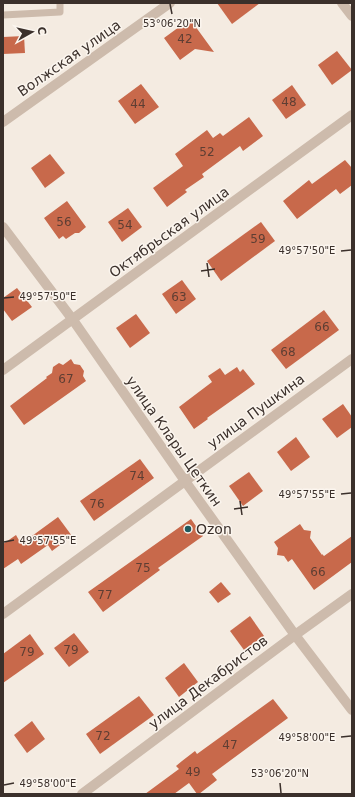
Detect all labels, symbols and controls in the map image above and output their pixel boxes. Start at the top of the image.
north arrow [12,12,52,52]
street label: Волжская улица [15,17,123,99]
text: 53°06'20"N [143,18,201,29]
text: С [34,26,48,36]
house number: 42 [177,32,193,46]
house number: 48 [281,95,297,109]
house number: 44 [130,97,146,111]
house number: 52 [199,145,215,159]
street label: Октябрьская улица [106,183,232,281]
house number: 56 [56,215,72,229]
house number: 54 [117,218,133,232]
house number: 59 [250,232,266,246]
text: 49°57'50"E [279,245,335,256]
house number: 63 [171,290,187,304]
text: 49°57'50"E [20,291,76,302]
house number: 66 [314,320,330,334]
house number: 68 [280,345,296,359]
street label: улица Пушкина [204,370,308,452]
house number: 67 [58,372,74,386]
street label: улица Клары Цеткин [123,373,225,509]
house number: 74 [129,469,145,483]
text: 49°57'55"E [279,489,335,500]
house number: 76 [89,497,105,511]
place label: Ozon [196,521,232,537]
marker: Ozon [183,524,193,534]
text: 49°57'55"E [20,535,76,546]
house number: 75 [135,561,151,575]
house number: 66 [310,565,326,579]
house number: 77 [97,588,113,602]
street label: улица Декабристов [145,632,271,732]
house number: 79 [63,643,79,657]
house number: 79 [19,645,35,659]
house number: 72 [95,729,111,743]
text: 49°58'00"E [279,732,335,743]
house number: 47 [222,738,238,752]
house number: 49 [185,765,201,779]
text: 53°06'20"N [251,768,309,779]
text: 49°58'00"E [20,778,76,789]

